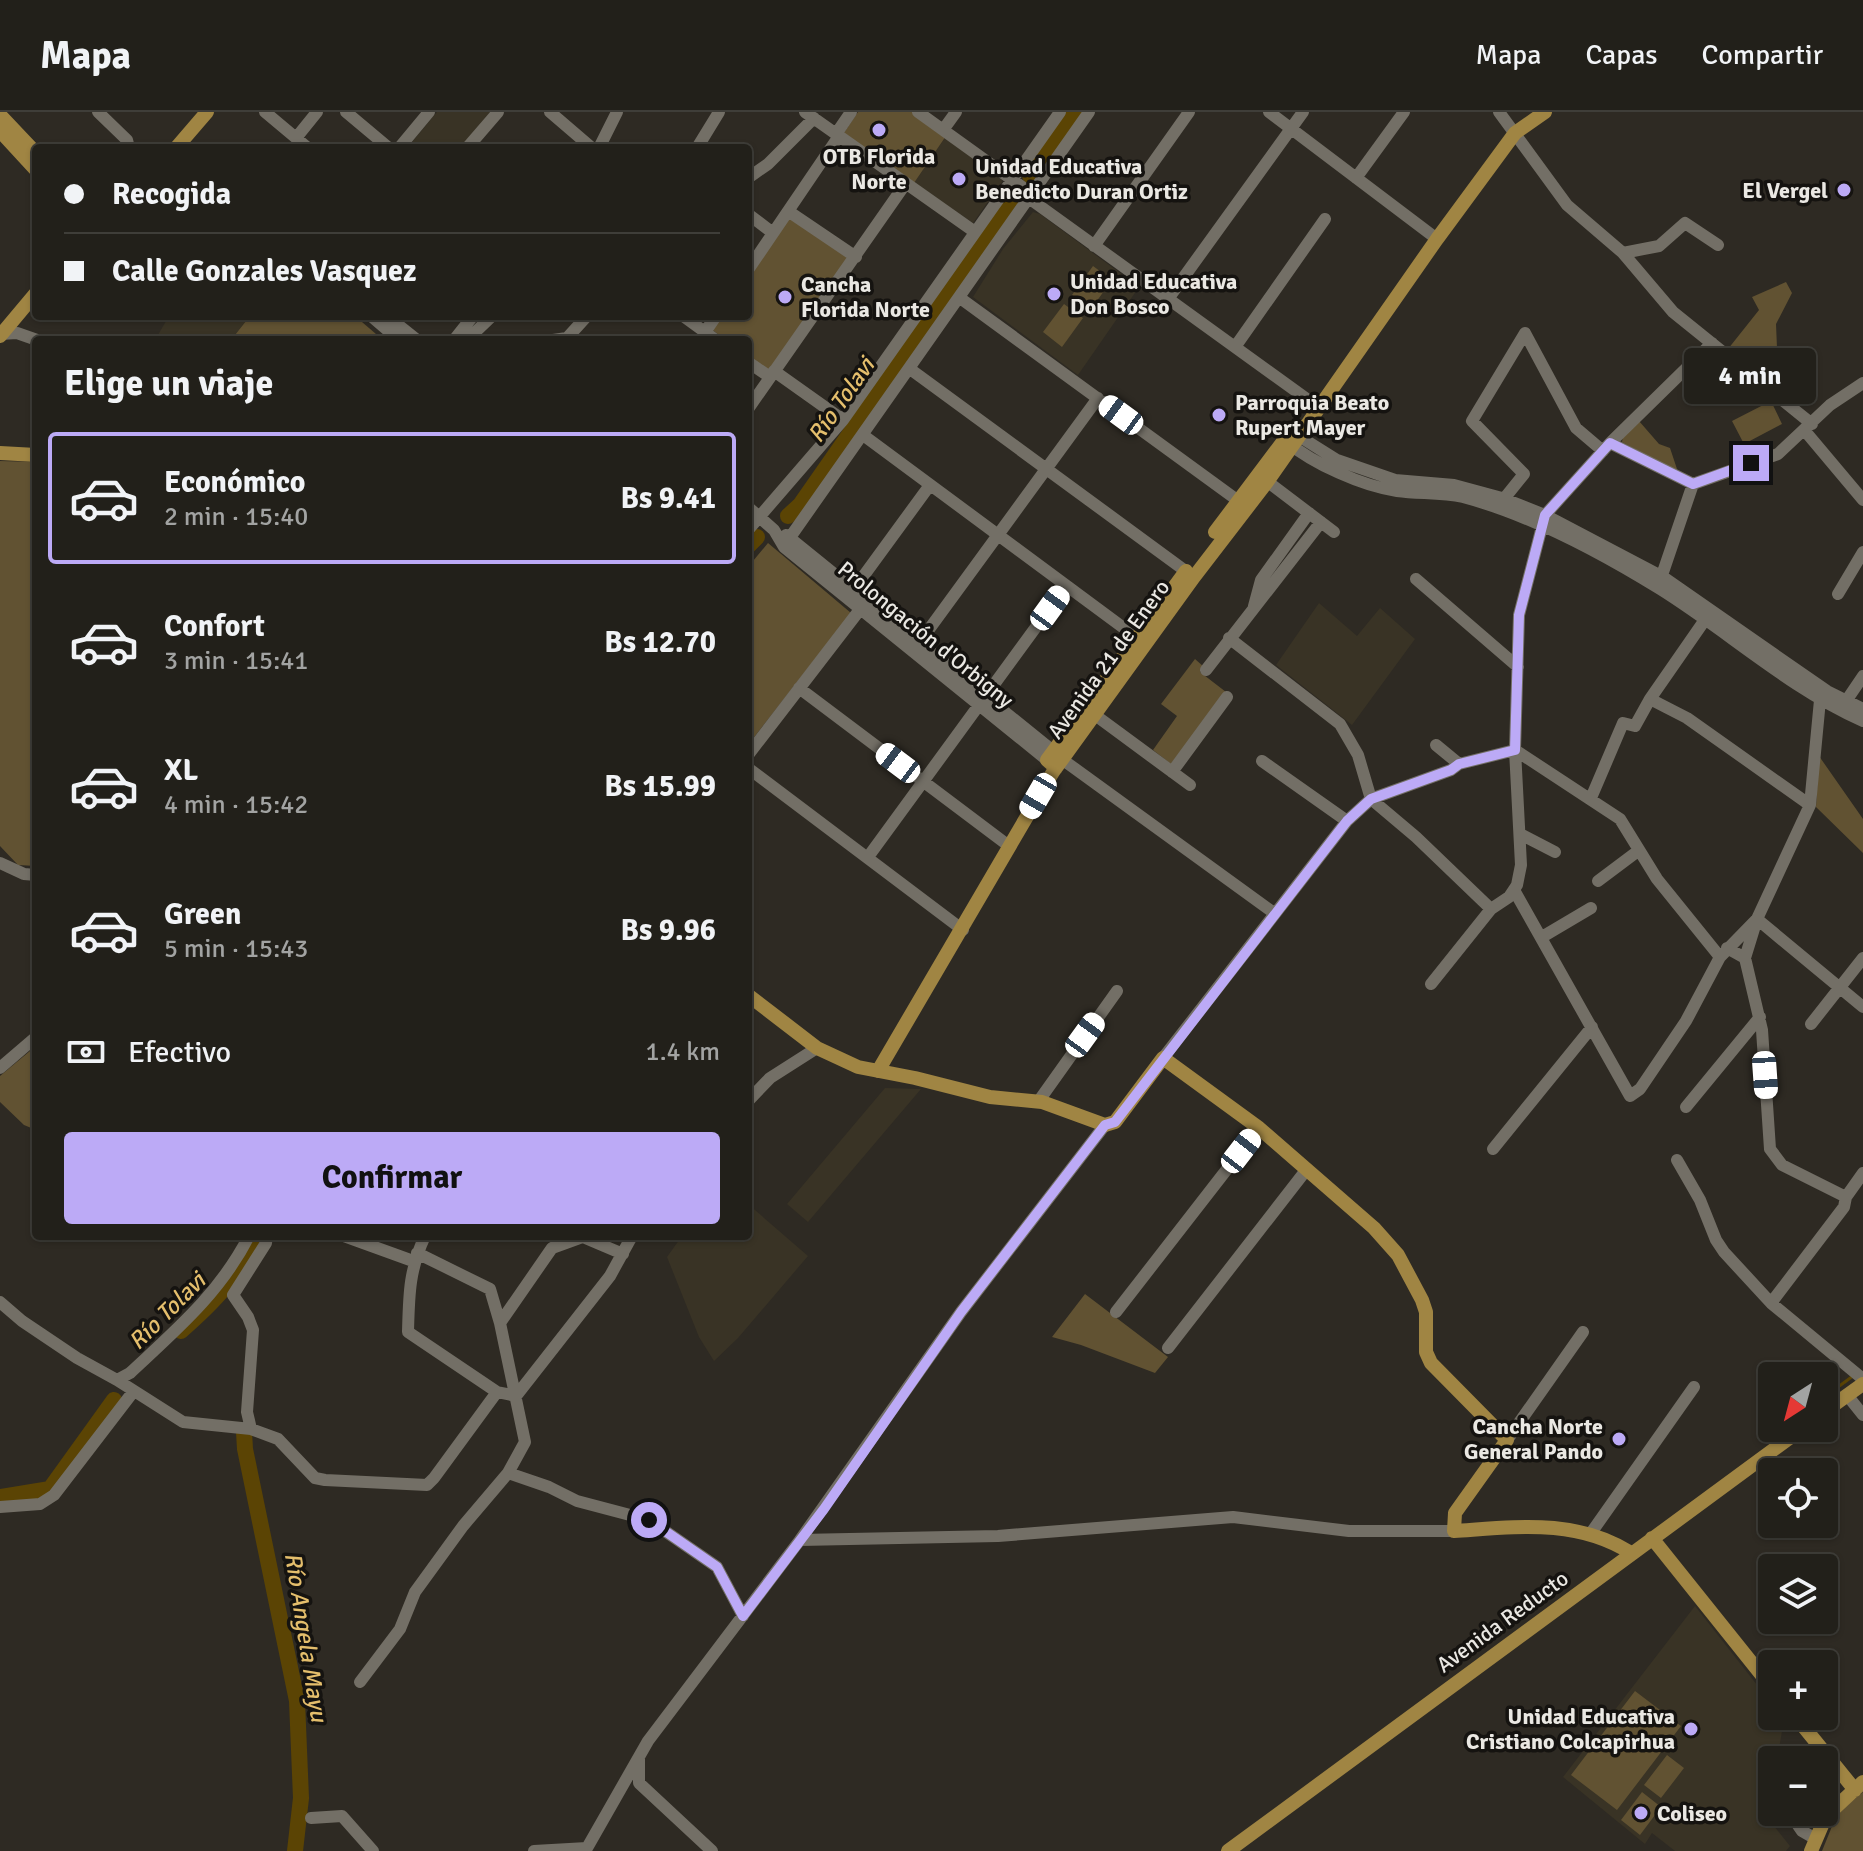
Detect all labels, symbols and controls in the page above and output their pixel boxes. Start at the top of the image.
text: Mapa [40,32,131,79]
text: Mapa [1476,38,1541,72]
text: Capas [1585,38,1658,72]
text: Compartir [1702,38,1823,72]
marker: OTB Florida Norte [870,121,888,139]
place label: OTB Florida Norte [823,143,935,195]
place label: Unidad Educativa Benedicto Duran Ortiz [975,153,1188,205]
marker: Unidad Educativa Benedicto Duran Ortiz [950,170,968,188]
text: Recogida [112,176,231,213]
place label: El Vergel [1742,177,1828,204]
marker: El Vergel [1835,181,1853,199]
text: Calle Gonzales Vasquez [112,253,417,290]
place label: Unidad Educativa Don Bosco [1070,268,1237,320]
place label: Cancha Florida Norte [801,271,930,323]
marker: Unidad Educativa Don Bosco [1045,285,1063,303]
marker: Cancha Florida Norte [776,288,794,306]
callout: 4 min [1685,347,1817,403]
water label: Río Tolavi [801,350,882,448]
text: 4 min [1719,360,1781,392]
text: Elige un viaje [64,361,273,406]
place label: Parroquia Beato Rupert Mayer [1235,389,1389,441]
car [1095,391,1147,439]
marker: Parroquia Beato Rupert Mayer [1210,406,1228,424]
route end [1733,445,1769,481]
icon: car [68,462,140,534]
text: Económico [164,464,306,501]
text: Bs 9.41 [620,480,716,517]
text: 2 min · 15:40 [164,501,308,533]
street label: Prolongación d'Orbigny [832,555,1020,714]
street label: Avenida 21 de Enero [1042,574,1175,744]
car [1026,582,1074,634]
icon: car [68,606,140,678]
text: Confort [164,608,265,645]
text: Bs 12.70 [604,624,716,661]
text: 3 min · 15:41 [164,645,308,677]
car [872,739,924,787]
icon: car [68,750,140,822]
text: XL [164,752,198,789]
text: Bs 15.99 [604,768,716,805]
car [1016,769,1060,823]
text: 4 min · 15:42 [164,789,308,821]
icon: car [68,894,140,966]
text: Green [164,896,241,933]
text: Bs 9.96 [620,912,716,949]
text: 5 min · 15:43 [164,933,308,965]
car [1061,1009,1109,1061]
icon: cash [64,1030,108,1074]
text: Efectivo [128,1034,231,1071]
text: 1.4 km [646,1036,720,1068]
car [1751,1050,1779,1100]
car [1217,1125,1265,1177]
button: Confirmar [64,1132,720,1224]
water label: Río Tolavi [122,1265,213,1356]
north arrow [1758,1362,1838,1442]
map controls [1758,1362,1838,1826]
place label: Cancha Norte General Pando [1464,1413,1603,1465]
marker: Cancha Norte General Pando [1610,1430,1628,1448]
button: locate [1758,1458,1838,1538]
route start [631,1502,667,1538]
water label: Río Angela Mayu [278,1550,335,1726]
button: layers [1758,1554,1838,1634]
street label: Avenida Reducto [1431,1565,1573,1678]
button: + [1758,1650,1838,1730]
place label: Unidad Educativa Cristiano Colcapirhua [1466,1703,1675,1755]
marker: Unidad Educativa Cristiano Colcapirhua [1682,1720,1700,1738]
button: − [1758,1746,1838,1826]
place label: Coliseo [1657,1800,1727,1827]
marker: Coliseo [1632,1804,1650,1822]

